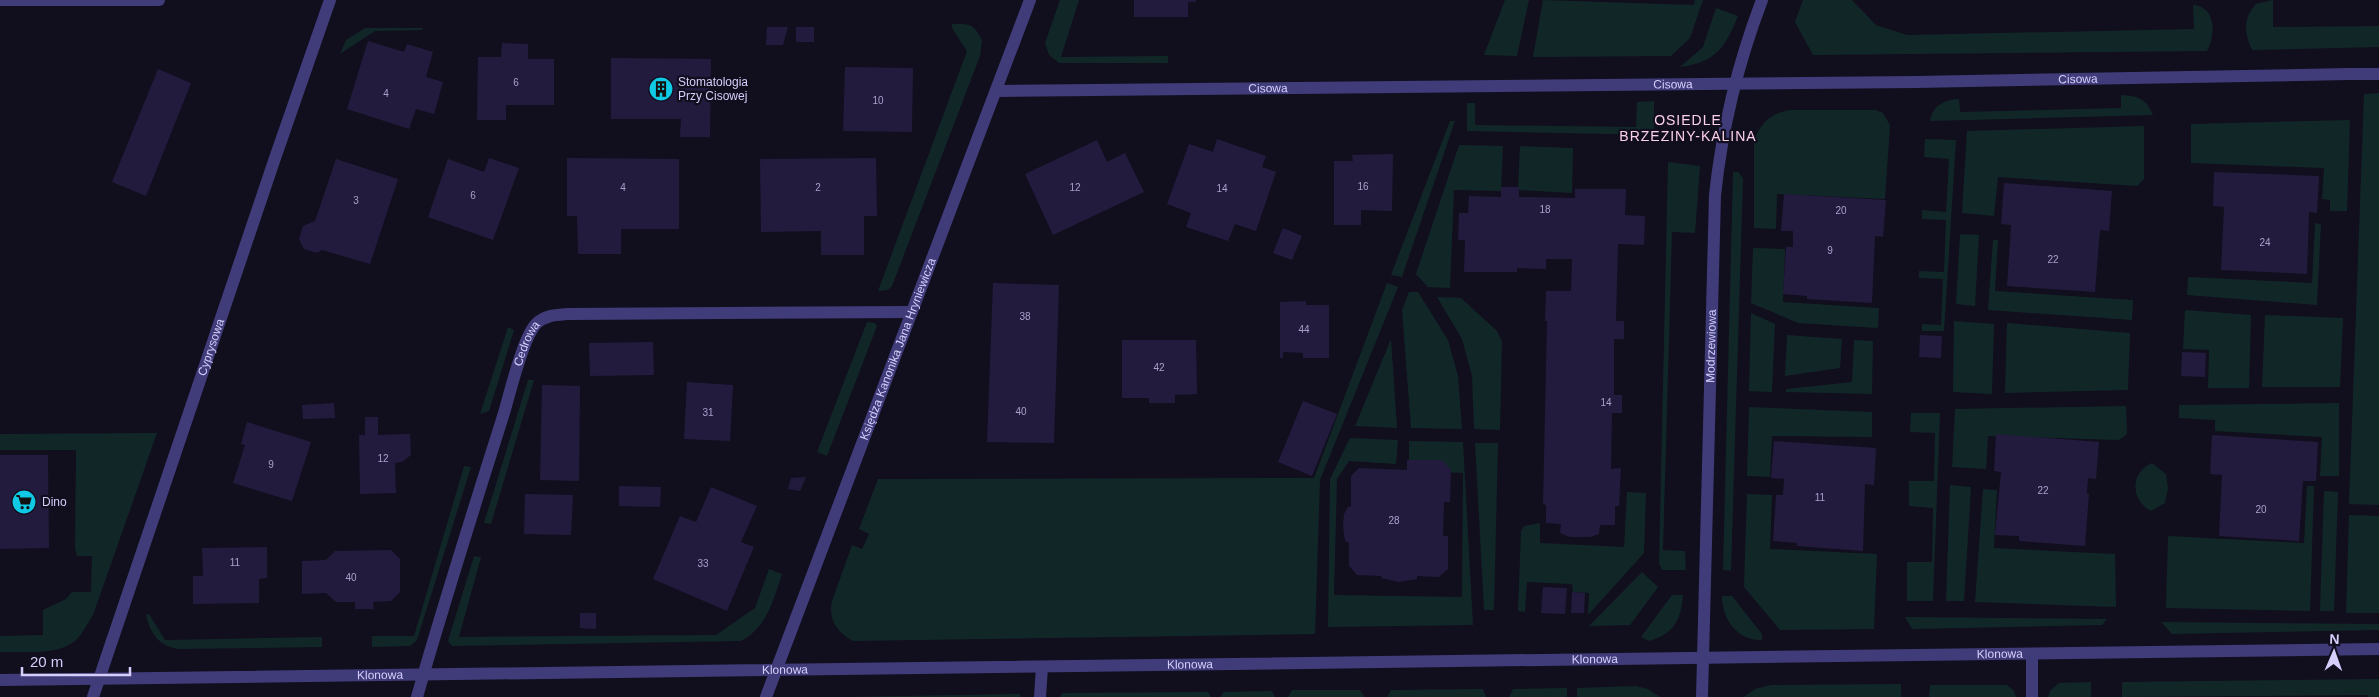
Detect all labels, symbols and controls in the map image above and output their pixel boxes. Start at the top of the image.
street label: Cisowa [2058,72,2098,86]
place label: Stomatologia Przy Cisowej [678,75,748,103]
building icon: Stomatologia Przy Cisowej [648,76,674,102]
house number: 6 [513,77,519,88]
street label: Cisowa [1653,77,1693,92]
street label: Cisowa [1248,81,1288,96]
house number: 4 [383,88,389,99]
house number: 10 [872,95,884,106]
district label: OSIEDLE BRZEZINY-KALINA [1619,112,1757,144]
house number: 16 [1357,181,1369,192]
house number: 4 [620,182,626,193]
house number: 2 [815,182,821,193]
house number: 12 [1069,182,1081,193]
house number: 14 [1216,183,1228,194]
house number: 6 [470,190,476,201]
house number: 3 [353,195,359,206]
house number: 18 [1539,204,1551,215]
house number: 20 [1835,205,1847,216]
house number: 24 [2259,237,2271,248]
house number: 9 [1827,245,1833,256]
house number: 22 [2047,254,2059,265]
street label: Księdza Kanonika Jana Hryniewicza [857,256,939,442]
street label: Modrzewiowa [1703,309,1719,383]
house number: 38 [1019,311,1031,322]
street label: Cyprysowa [195,317,227,378]
street label: Cedrowa [511,318,543,368]
house number: 44 [1298,324,1310,335]
house number: 42 [1153,362,1165,373]
house number: 14 [1600,397,1612,408]
house number: 40 [1015,406,1027,417]
house number: 31 [702,407,714,418]
house number: 12 [377,453,389,464]
house number: 9 [268,459,274,470]
house number: 22 [2037,485,2049,496]
supermarket icon: Dino [11,489,37,515]
house number: 11 [1815,492,1826,503]
place label: Dino [42,495,67,509]
house number: 20 [2255,504,2267,515]
house number: 28 [1388,515,1400,526]
house number: 11 [230,557,241,568]
house number: 33 [697,558,709,569]
house number: 40 [345,572,357,583]
north arrow [2309,627,2359,677]
text: N [2329,631,2340,647]
scale bar [22,644,130,676]
street label: Klonowa [1977,647,2023,661]
street label: Klonowa [1572,652,1618,667]
text: 20 m [30,653,63,670]
street label: Klonowa [1167,657,1213,672]
street label: Klonowa [762,662,808,677]
street label: Klonowa [357,668,403,682]

